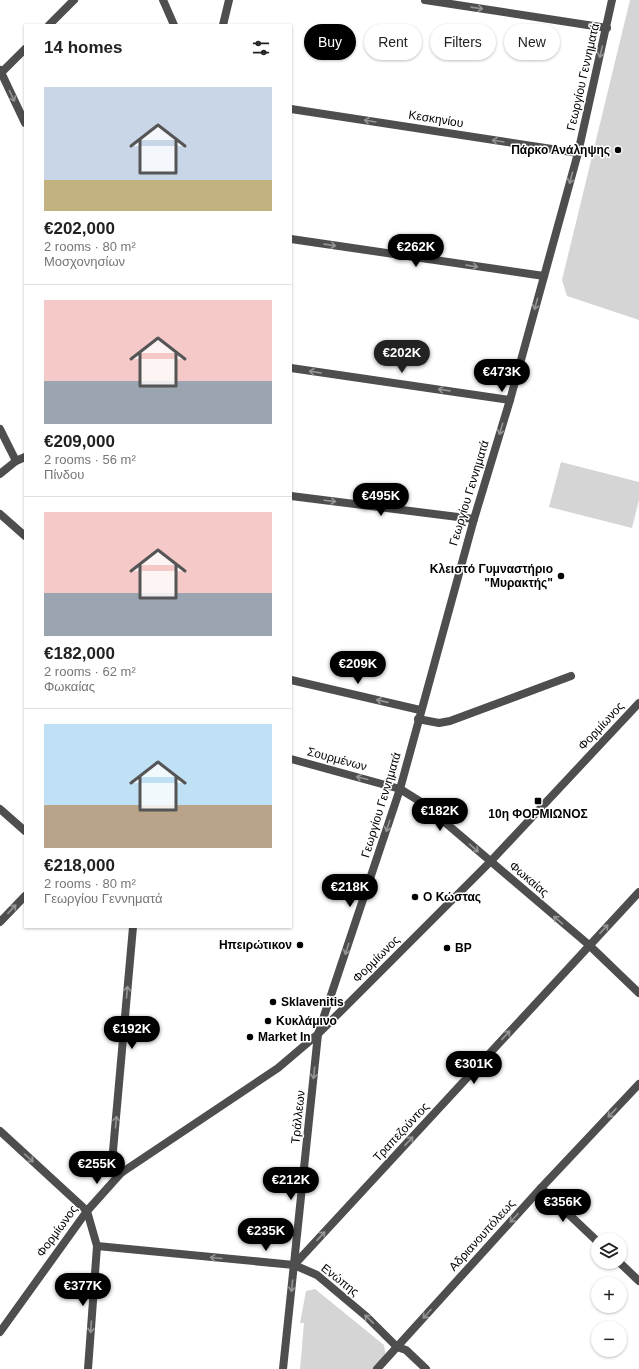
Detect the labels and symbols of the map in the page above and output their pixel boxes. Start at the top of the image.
one-way arrow [470,4,483,12]
street label: Γεωργίου Γεννηματά [564,22,602,132]
one-way arrow [597,45,605,58]
one-way arrow [9,90,16,102]
street label: Κεσκηνίου [408,108,464,130]
one-way arrow [364,117,377,125]
one-way arrow [492,137,505,145]
place label: Πάρκο Ανάληψης [511,143,610,157]
marker: Πάρκο Ανάληψης [613,145,623,155]
one-way arrow [567,172,574,185]
pin: €262K [388,234,444,268]
one-way arrow [323,241,336,249]
one-way arrow [465,262,478,270]
one-way arrow [532,297,540,310]
pin: €202K [374,340,430,374]
pin: €473K [474,359,530,393]
one-way arrow [309,368,322,376]
one-way arrow [438,386,451,394]
one-way arrow [497,422,504,435]
street label: Γεωργίου Γεννηματά [446,439,492,547]
pin: €495K [353,483,409,517]
one-way arrow [323,497,336,505]
place label: Κλειστό Γυμναστήριο "Μυρακτής" [430,562,553,590]
marker: Κλειστό Γυμναστήριο "Μυρακτής" [556,571,566,581]
pin: €209K [330,651,386,685]
one-way arrow [376,697,389,705]
street label: Φορμίωνος [575,699,627,753]
street label: Σουρμένων [306,744,368,774]
street label: Γεωργίου Γεννηματά [358,751,404,859]
one-way arrow [356,774,369,781]
marker: 10η ΦΟΡΜΙΩΝΟΣ [533,796,543,806]
pin: €182K [412,798,468,832]
place label: 10η ΦΟΡΜΙΩΝΟΣ [488,807,588,821]
one-way arrow [383,819,391,831]
one-way arrow [468,844,479,853]
street label: Φωκαίας [506,858,552,900]
pin: €218K [322,874,378,908]
place label: Ο Κώστας [423,890,481,904]
marker: Ο Κώστας [410,892,420,902]
one-way arrow [8,904,17,914]
one-way arrow [553,915,564,924]
one-way arrow [599,924,609,934]
street label: Φορμίωνος [350,933,402,985]
place label: Ηπειρώτικον [219,938,292,952]
marker: Ηπειρώτικον [295,940,305,950]
place label: BP [455,941,472,955]
one-way arrow [342,943,350,955]
marker: BP [442,943,452,953]
one-way arrow [123,986,131,999]
place label: Sklavenitis [281,995,344,1009]
marker: Sklavenitis [268,997,278,1007]
place label: Κυκλάμινο [276,1014,337,1028]
pin: €192K [104,1016,160,1050]
marker: Κυκλάμινο [263,1016,273,1026]
place label: Market In [258,1030,311,1044]
one-way arrow [501,1030,511,1040]
marker: Market In [245,1032,255,1042]
pin: €301K [446,1051,502,1085]
one-way arrow [310,1066,318,1079]
street label: Τράλλεων [288,1090,308,1144]
street label: Τραπεζούντος [370,1099,432,1164]
one-way arrow [607,1108,617,1118]
one-way arrow [112,1116,119,1129]
one-way arrow [404,1136,413,1146]
pin: €255K [69,1151,125,1185]
one-way arrow [24,1153,34,1162]
pin: €212K [263,1167,319,1201]
pin: €356K [535,1189,591,1223]
street label: Αδριανουπόλεως [446,1196,518,1274]
street label: Φορμίωνος [34,1202,81,1260]
one-way arrow [509,1213,519,1223]
pin: €235K [238,1218,294,1252]
one-way arrow [316,1231,325,1242]
one-way arrow [210,1254,223,1261]
street label: Ενώπης [318,1261,362,1299]
pin: €377K [55,1273,111,1307]
one-way arrow [288,1279,296,1292]
one-way arrow [422,1309,431,1319]
one-way arrow [364,1315,374,1324]
one-way arrow [88,1320,95,1333]

